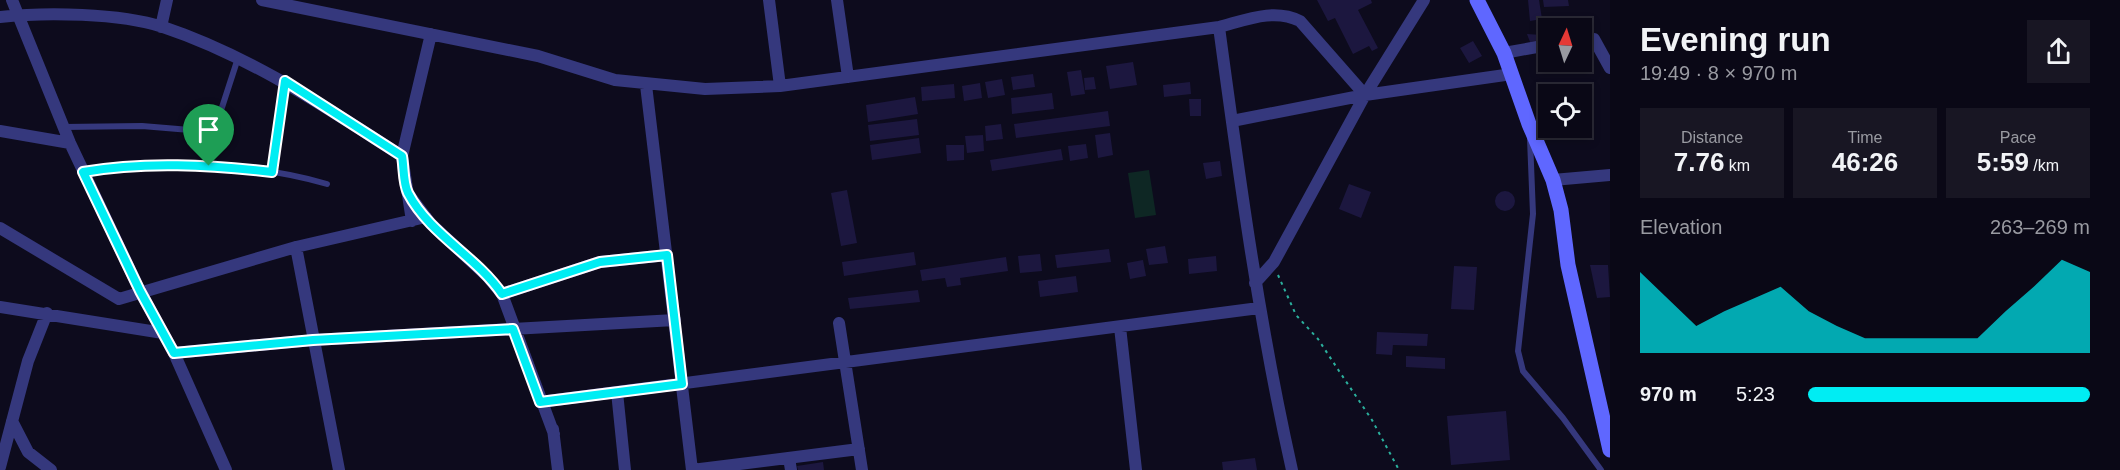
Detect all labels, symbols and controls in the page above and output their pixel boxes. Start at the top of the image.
north arrow [1538,18,1592,72]
map controls [1538,18,1592,138]
button: share [2027,20,2090,83]
text: Evening run [1640,21,1831,58]
text: 19:49 · 8 × 970 m [1640,62,1797,84]
button: locate [1538,84,1592,138]
pin [183,104,234,166]
icon: arrive [192,113,225,146]
text: Distance [1681,129,1743,146]
text: Time [1848,129,1882,146]
text: Pace [2000,129,2036,146]
text: 7.76 [1674,147,1724,177]
text: 46:26 [1832,147,1898,177]
text: 5:59 [1977,147,2029,177]
text: km [1724,157,1750,174]
text: /km [2029,157,2059,174]
text: Elevation [1640,216,1722,238]
text: 263–269 m [1990,216,2090,238]
text: 970 m [1640,383,1697,405]
text: 5:23 [1736,383,1775,405]

